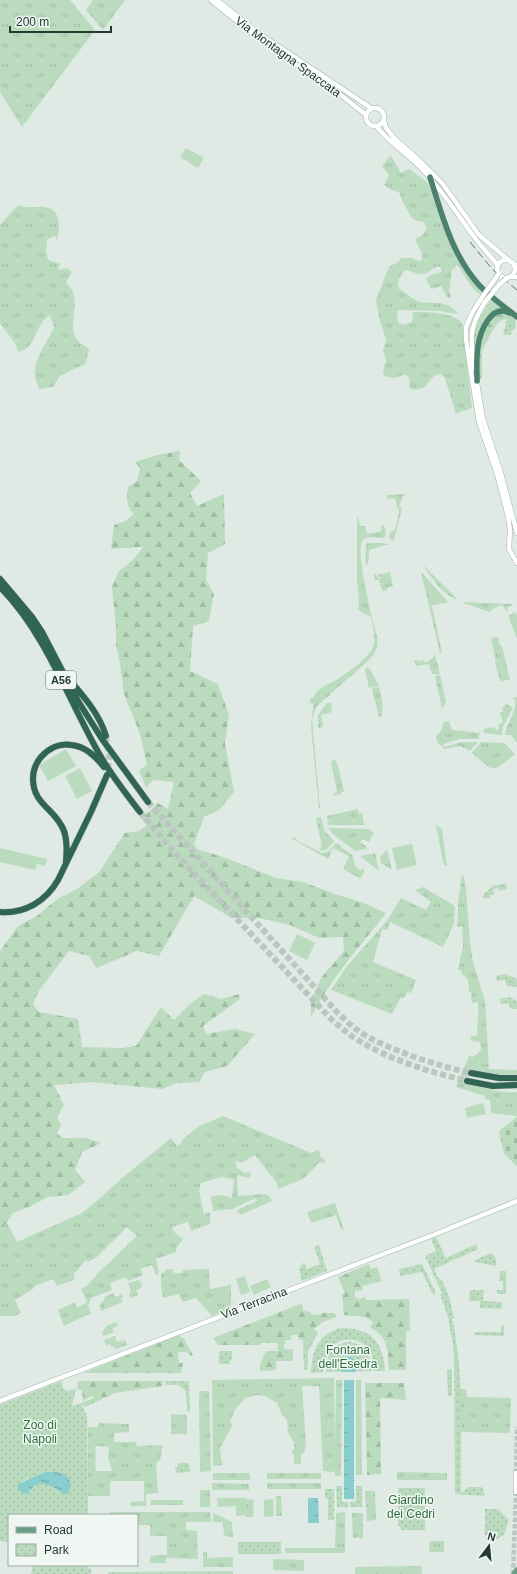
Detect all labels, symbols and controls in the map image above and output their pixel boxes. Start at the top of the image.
scale bar [10,8,111,34]
street label: Via Montagna Spaccata [232,14,344,100]
text: 200 m [16,15,49,29]
road number: A56 [46,671,76,689]
street label: Via Terracina [219,1284,289,1322]
park label: Fontana dell'Esedra [319,1343,378,1371]
park label: Zoo di Napoli [23,1418,57,1446]
park label: Giardino dei Cedri [387,1493,435,1521]
legend [8,1514,138,1566]
text: Road [44,1523,73,1537]
north arrow [469,1526,509,1566]
text: N [486,1530,497,1543]
text: Park [44,1543,70,1557]

